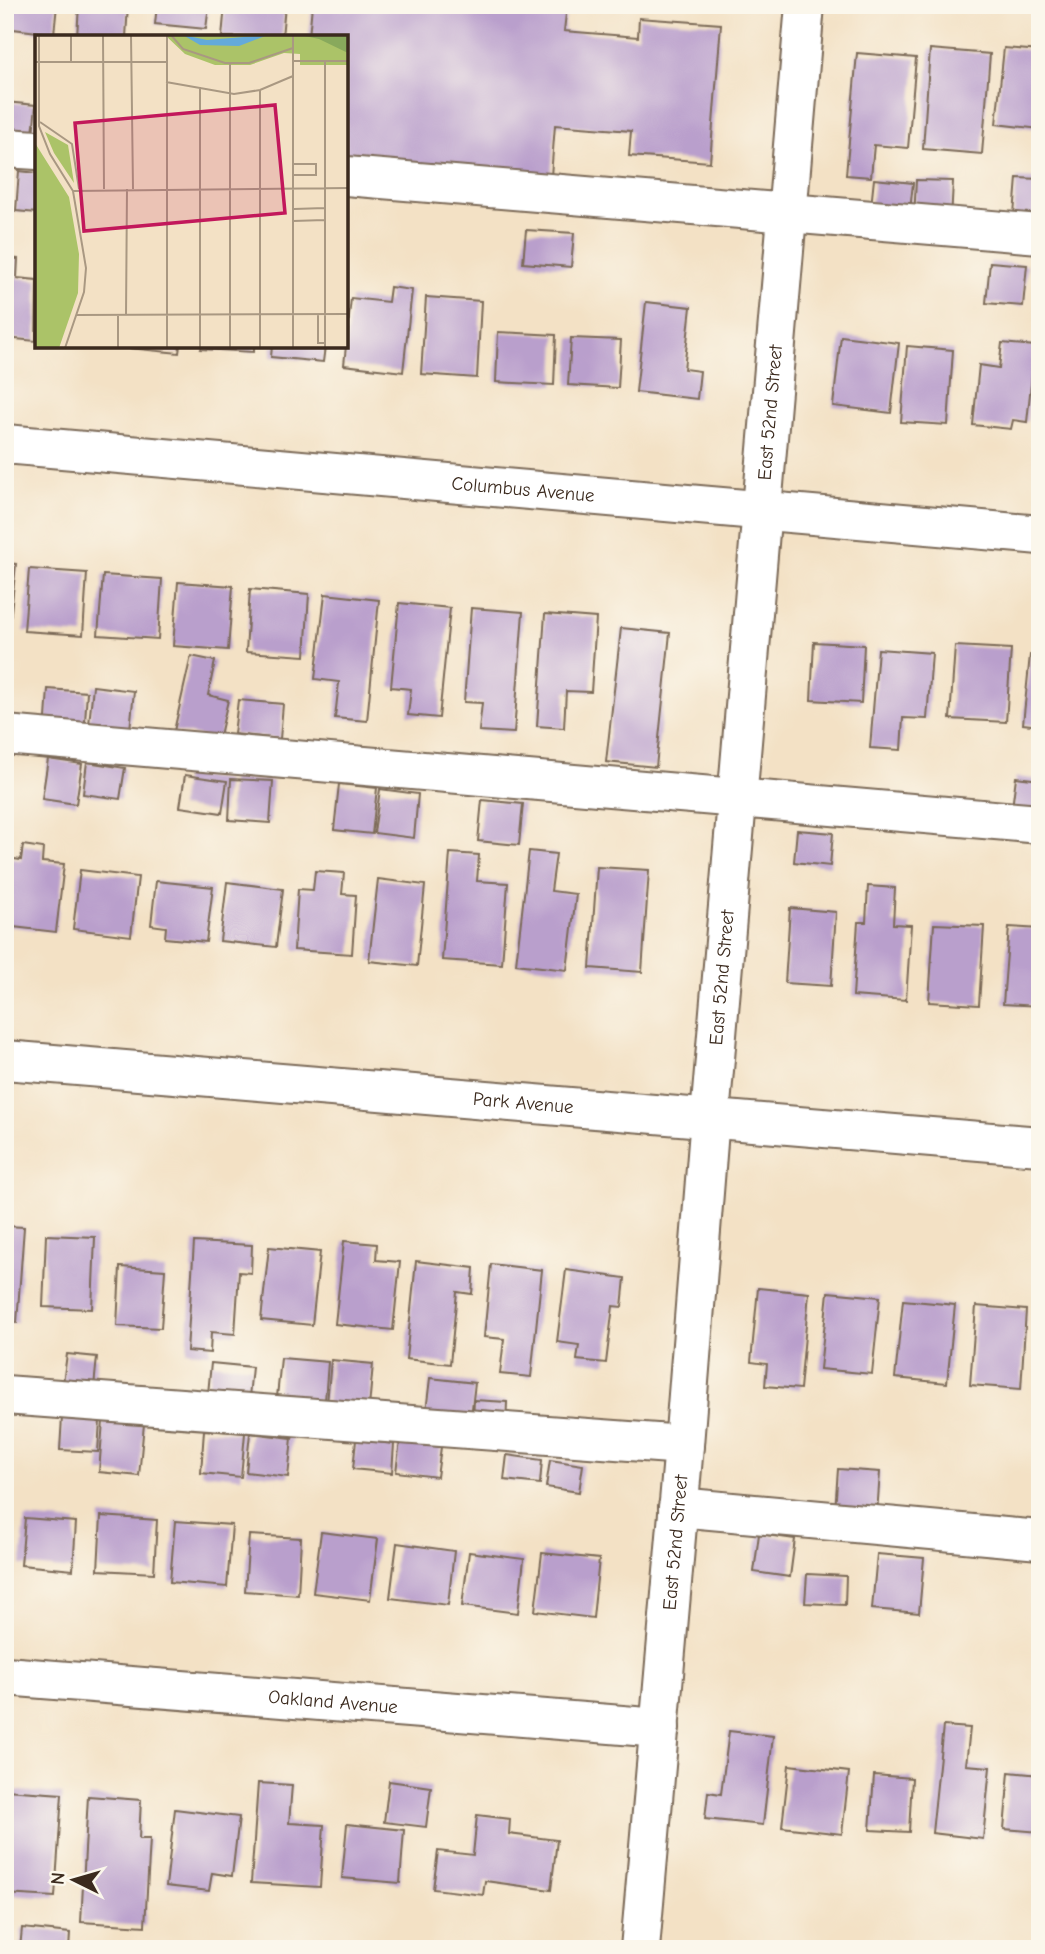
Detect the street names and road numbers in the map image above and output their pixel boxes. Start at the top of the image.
street label: East 52nd Street [753,343,787,481]
street label: Columbus Avenue [451,472,595,507]
street label: East 52nd Street [705,908,739,1046]
street label: Park Avenue [472,1088,574,1118]
street label: East 52nd Street [659,1473,692,1611]
street label: Oakland Avenue [267,1686,399,1718]

